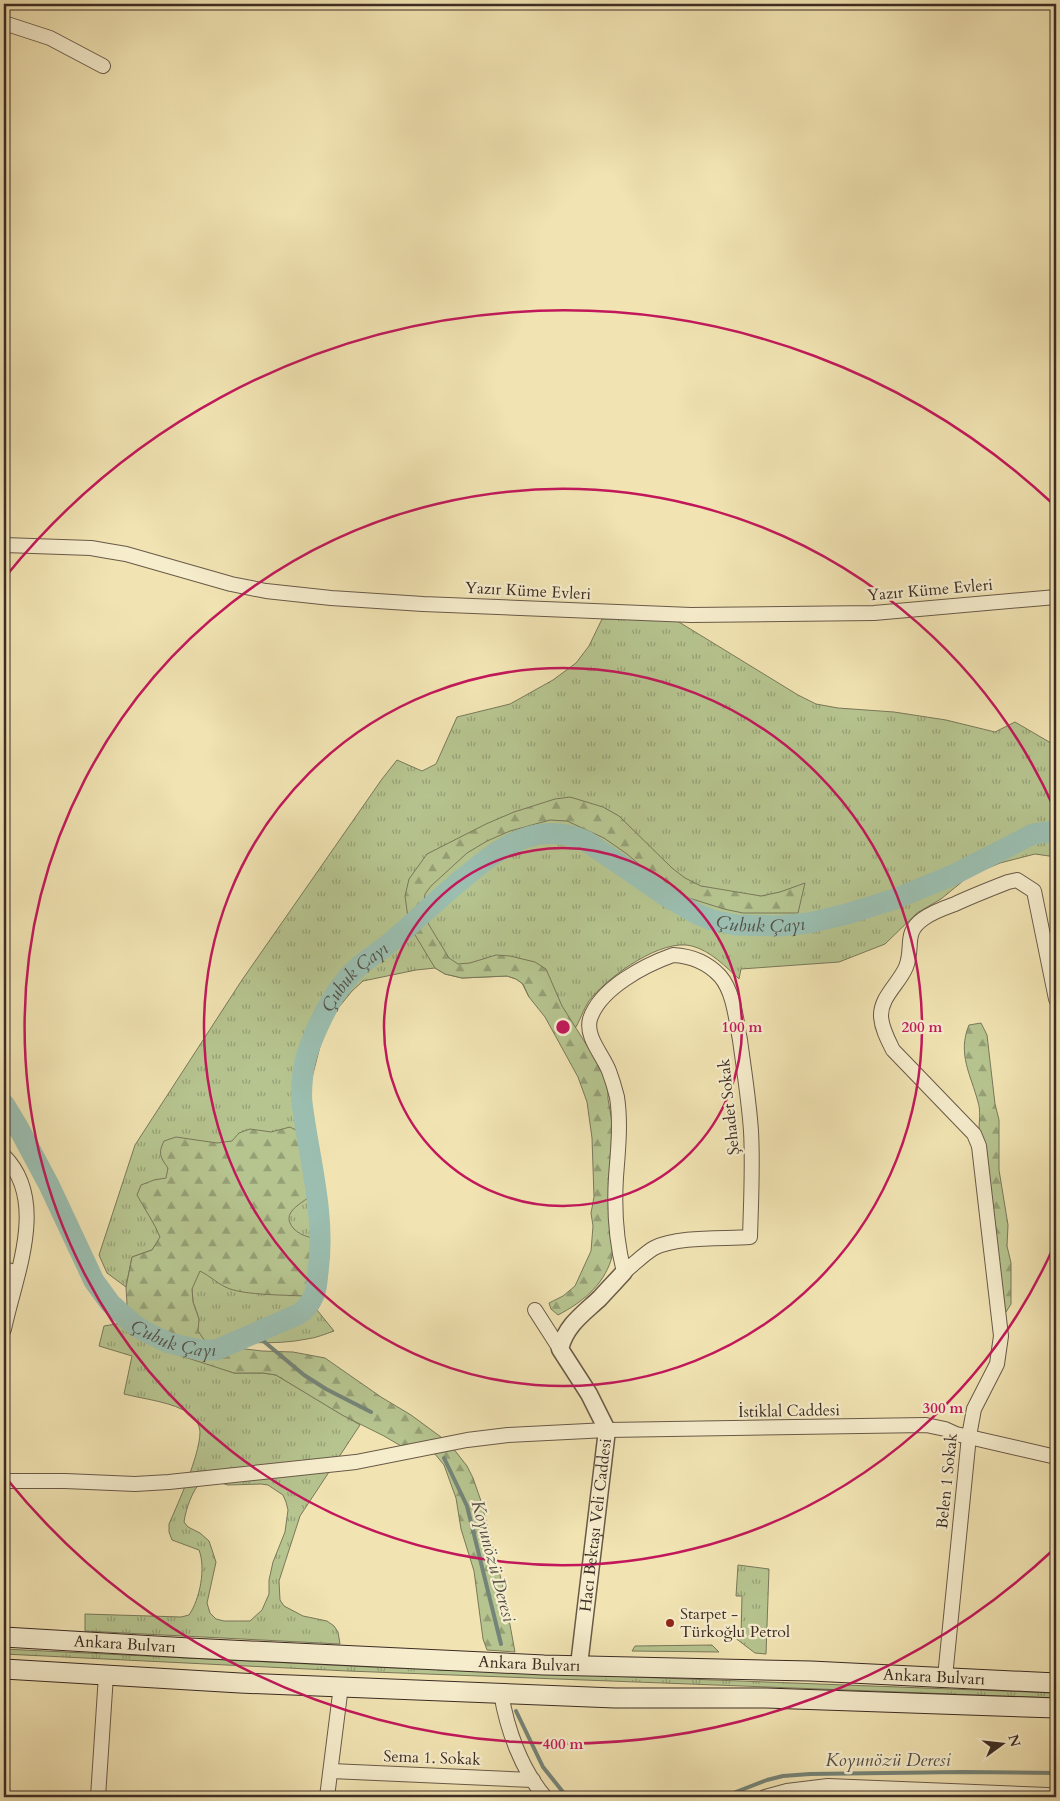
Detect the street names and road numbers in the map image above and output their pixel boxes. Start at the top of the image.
street label: Yazır Küme Evleri [866,574,994,606]
street label: Yazır Küme Evleri [464,577,592,605]
street label: Şehadet Sokak [713,1057,745,1156]
street label: İstiklal Caddesi [738,1399,840,1423]
street label: Belen 1 Sokak [931,1432,963,1530]
street label: Hacı Bektaşı Veli Caddesi [574,1437,617,1613]
street label: Ankara Bulvarı [73,1630,177,1658]
street label: Ankara Bulvarı [478,1651,581,1677]
street label: Ankara Bulvarı [883,1664,986,1691]
street label: Sema 1. Sokak [383,1745,481,1771]

